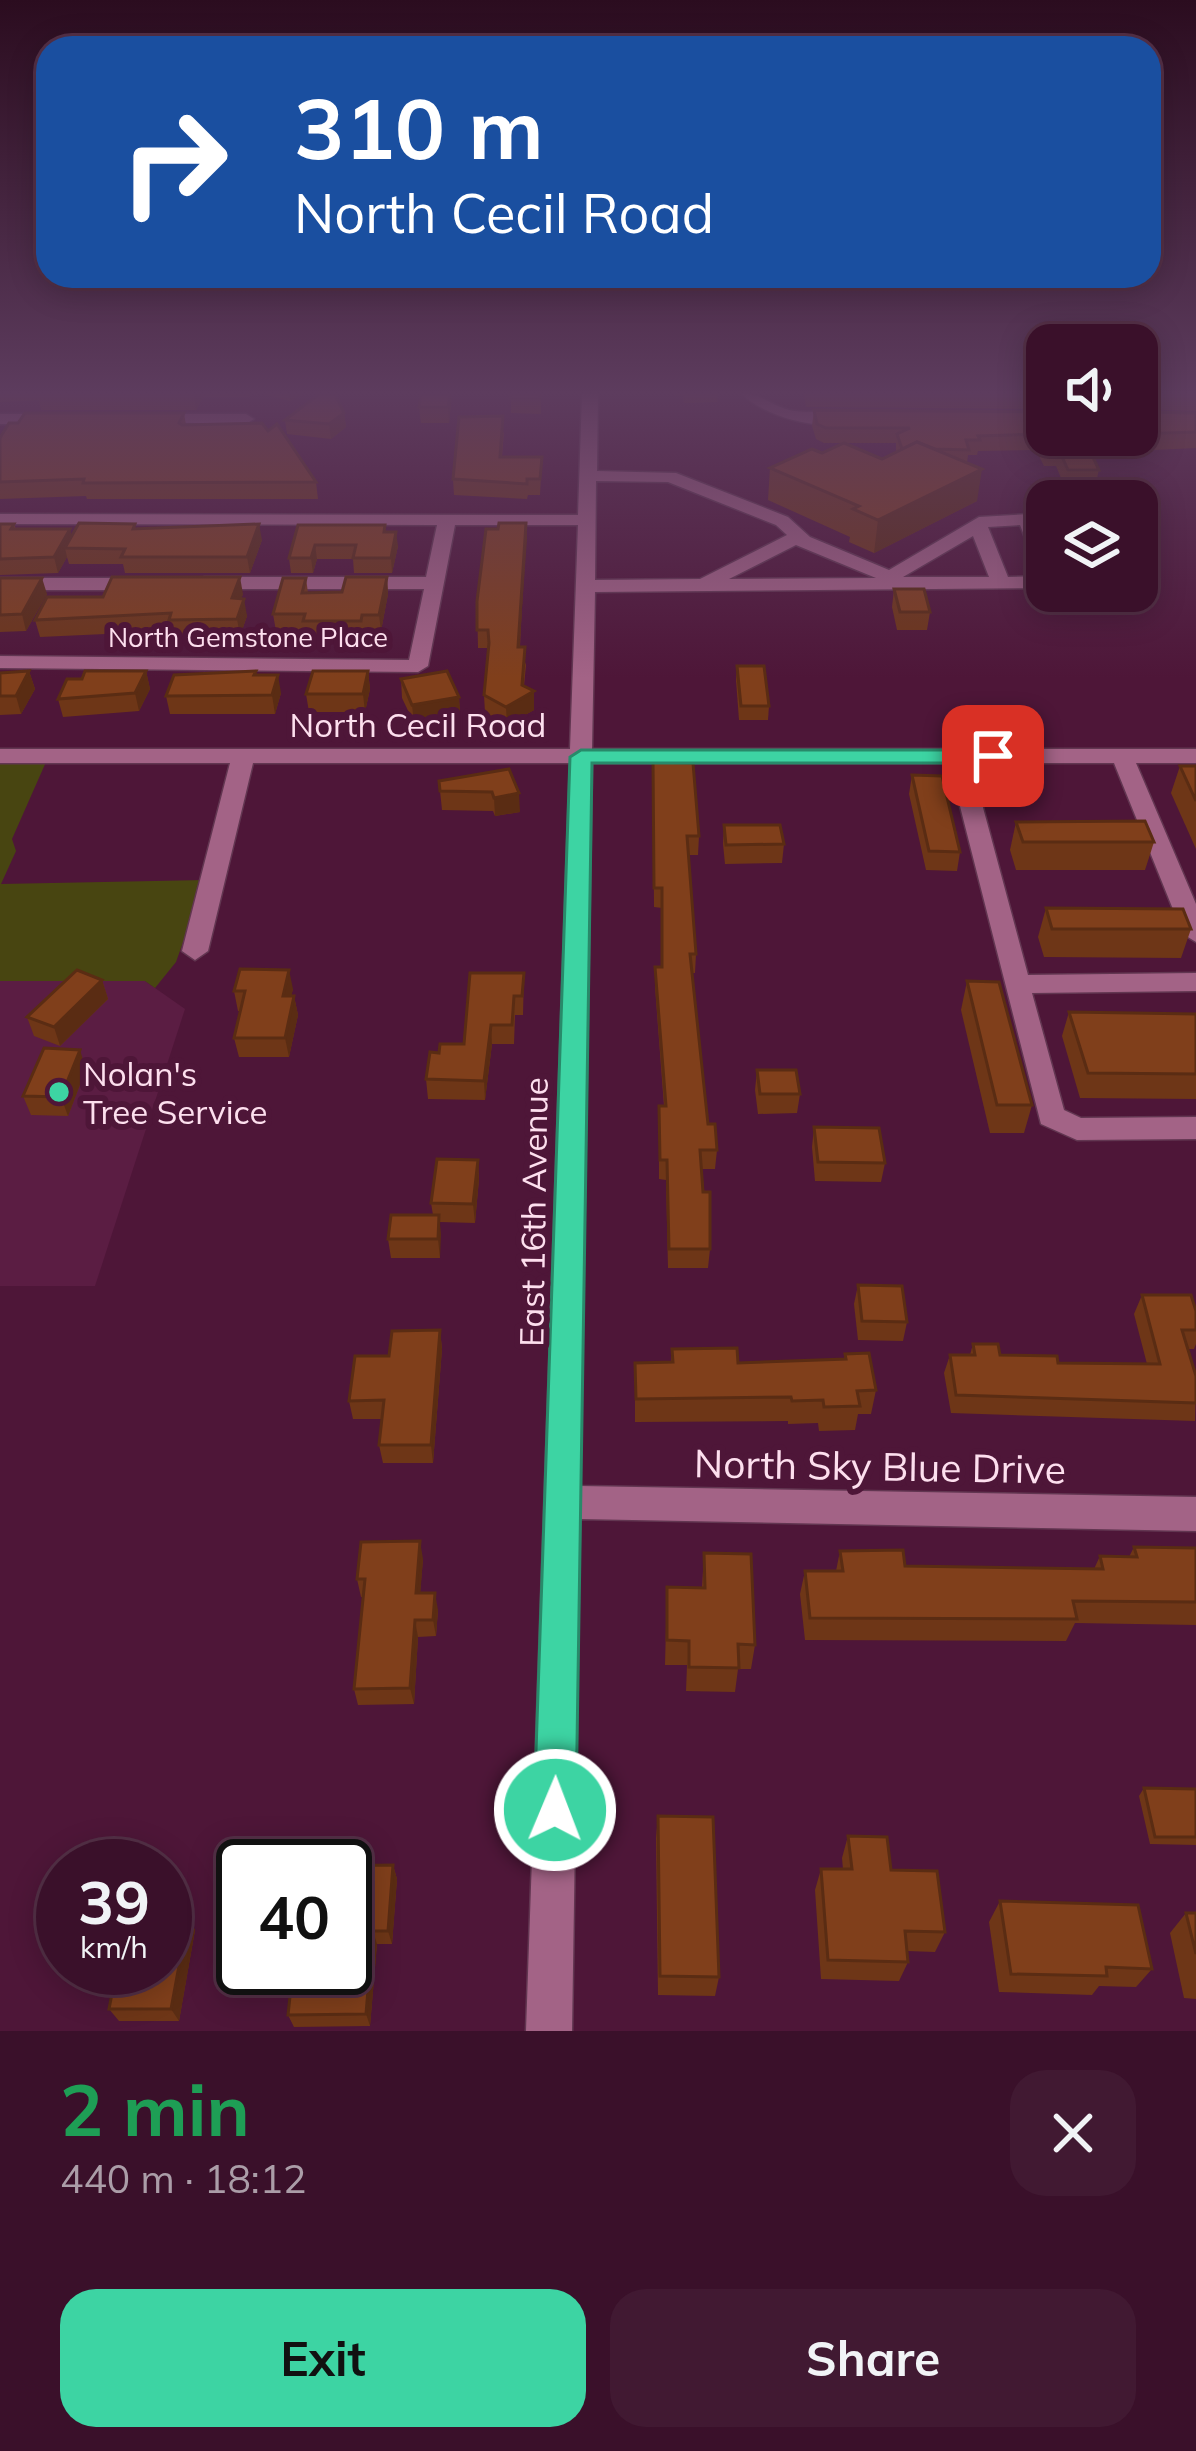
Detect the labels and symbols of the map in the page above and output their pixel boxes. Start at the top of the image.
street label: North Gemstone Place [108,620,388,654]
street label: North Cecil Road [290,704,546,745]
pin [942,705,1044,807]
place label: Nolan's Tree Service [83,1053,268,1132]
street label: East 16th Avenue [510,1077,556,1347]
marker: Nolan's Tree Service [46,1079,72,1105]
street label: North Sky Blue Drive [694,1438,1066,1494]
position arrow [492,1747,618,1873]
speed limit sign: 40 [216,1839,372,1995]

